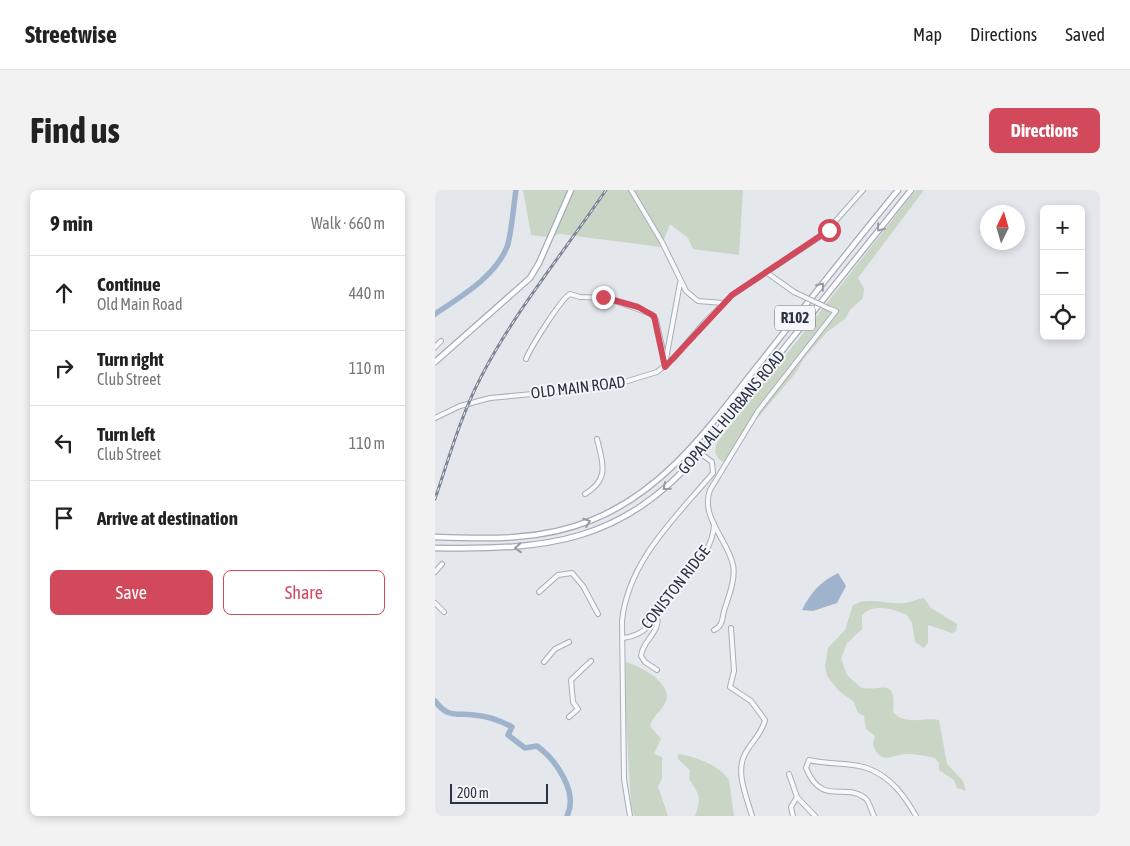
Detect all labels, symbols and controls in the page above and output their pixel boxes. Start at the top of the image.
text: Streetwise [25,21,117,48]
text: Map [913,24,942,45]
text: Directions [970,24,1037,45]
text: Saved [1065,24,1105,45]
button: Directions [989,108,1100,153]
text: Find us [30,110,120,150]
north arrow [980,205,1025,250]
map controls [1040,205,1085,340]
button: + [1040,205,1085,250]
text: 9 min [50,211,93,235]
text: Walk · 660 m [311,214,385,232]
route start [818,219,841,242]
one-way arrow [878,222,886,231]
button: − [1040,250,1085,295]
text: Continue [97,273,161,295]
icon: ahead [50,279,78,307]
one-way arrow [816,283,824,292]
text: 440 m [349,284,385,302]
route end [592,286,615,309]
text: Old Main Road [97,295,183,313]
button: locate [1040,295,1085,340]
road number: R102 [775,306,815,330]
street label: GOPALALL HURBANS ROAD [674,346,788,478]
text: Turn right [97,348,164,370]
icon: right [50,354,78,382]
text: 110 m [349,359,385,377]
text: Club Street [97,370,161,388]
street label: OLD MAIN ROAD [530,372,626,402]
text: Turn left [97,423,155,445]
icon: left [50,429,78,457]
text: 110 m [349,434,385,452]
text: Club Street [97,445,161,463]
one-way arrow [663,482,672,490]
icon: arrive [50,504,78,532]
text: Arrive at destination [97,507,238,529]
one-way arrow [582,518,591,528]
one-way arrow [514,542,522,553]
street label: CONISTON RIDGE [637,542,713,632]
button: Save [50,570,213,615]
button: Share [223,570,385,615]
scale bar [450,781,547,804]
text: 200 m [457,785,489,801]

